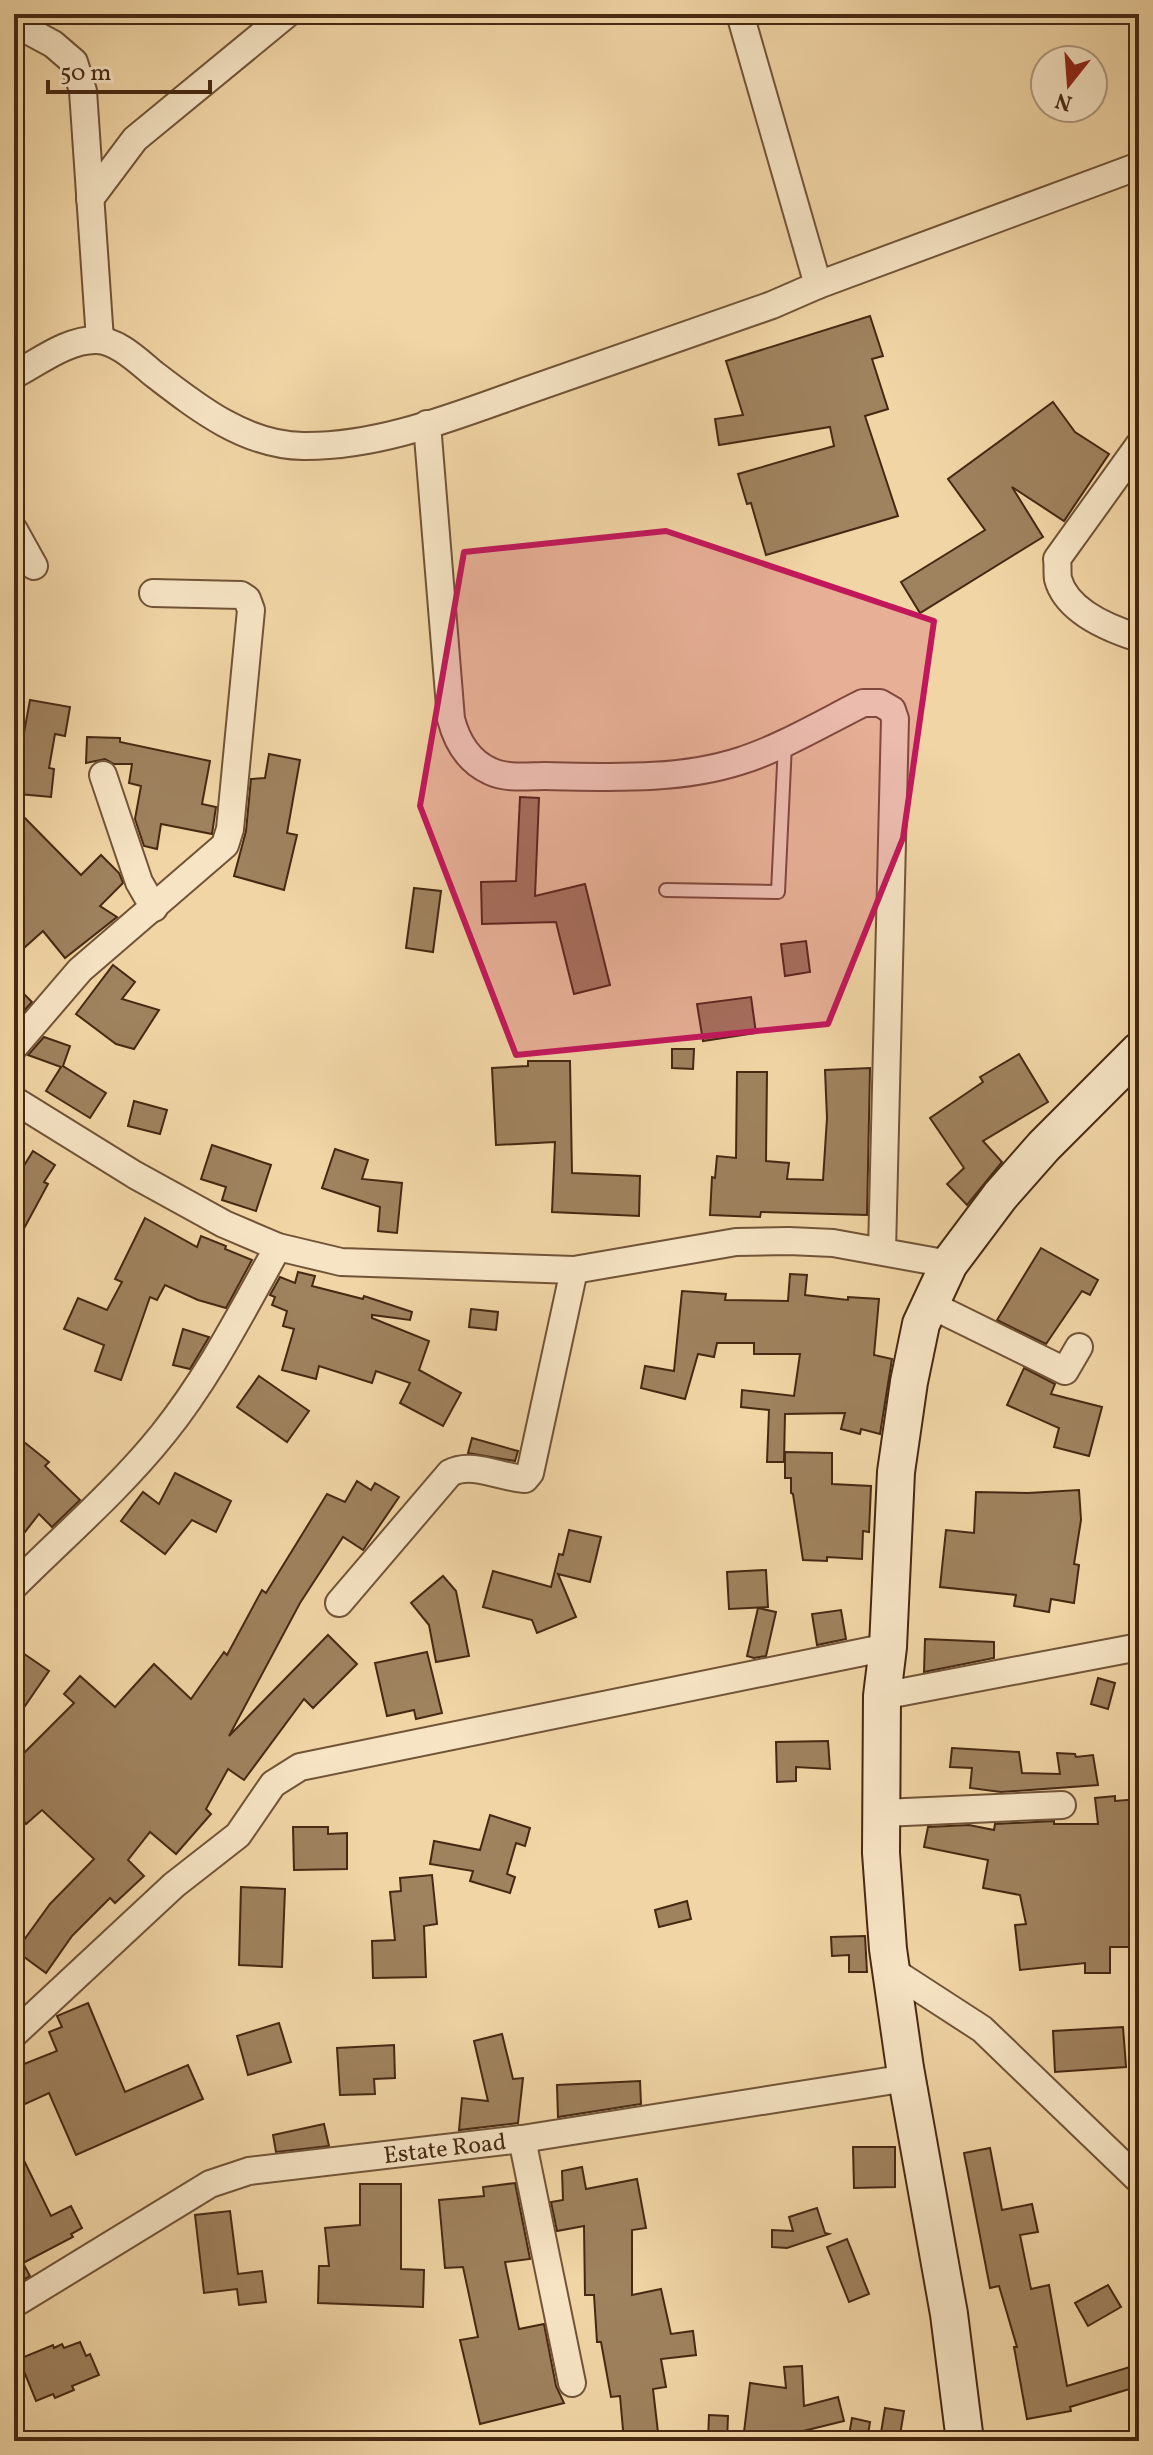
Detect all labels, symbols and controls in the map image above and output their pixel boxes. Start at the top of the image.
scale bar [48,44,210,94]
north arrow [1029,44,1109,124]
text: 50 m [60,57,112,91]
text: N [1052,84,1076,118]
street label: Estate Road [382,2126,508,2174]

